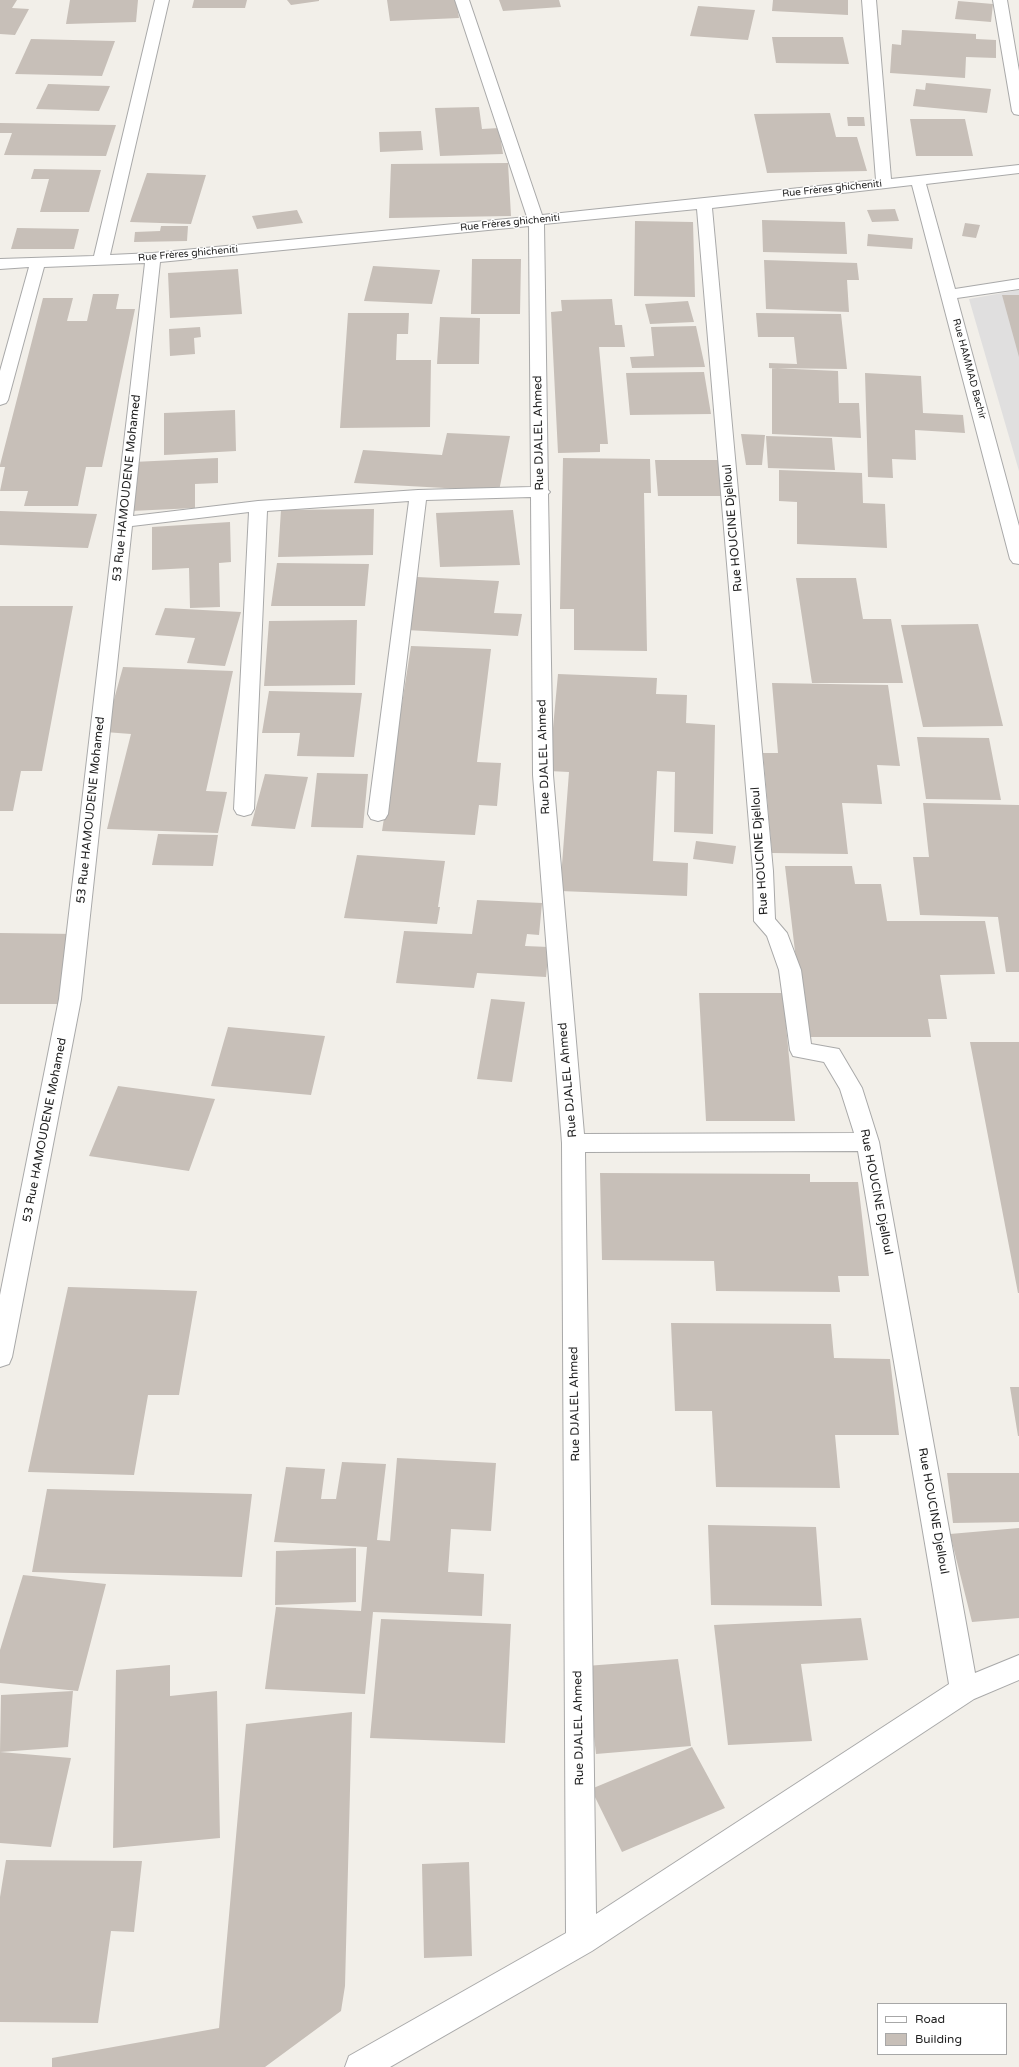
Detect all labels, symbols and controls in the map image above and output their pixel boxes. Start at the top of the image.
street label: Rue Frères ghicheniti [782,178,882,200]
street label: Rue Frères ghicheniti [460,212,560,234]
street label: Rue Frères ghicheniti [138,244,238,264]
street label: Rue HAMMAD Bachir [950,317,988,421]
street label: Rue DJALEL Ahmed [531,375,547,491]
street label: 53 Rue HAMOUDENE Mohamed [110,394,144,582]
street label: Rue HOUCINE Djelloul [720,464,746,592]
street label: Rue DJALEL Ahmed [535,699,553,815]
street label: 53 Rue HAMOUDENE Mohamed [74,716,108,904]
street label: Rue HOUCINE Djelloul [748,787,772,915]
street label: Rue DJALEL Ahmed [556,1022,580,1138]
street label: 53 Rue HAMOUDENE Mohamed [20,1037,70,1223]
street label: Rue HOUCINE Djelloul [857,1128,895,1256]
street label: Rue DJALEL Ahmed [567,1346,583,1462]
street label: Rue HOUCINE Djelloul [915,1447,951,1575]
street label: Rue DJALEL Ahmed [571,1670,587,1786]
legend [877,2003,1007,2055]
text: Road [915,2012,945,2026]
text: Building [915,2032,962,2046]

